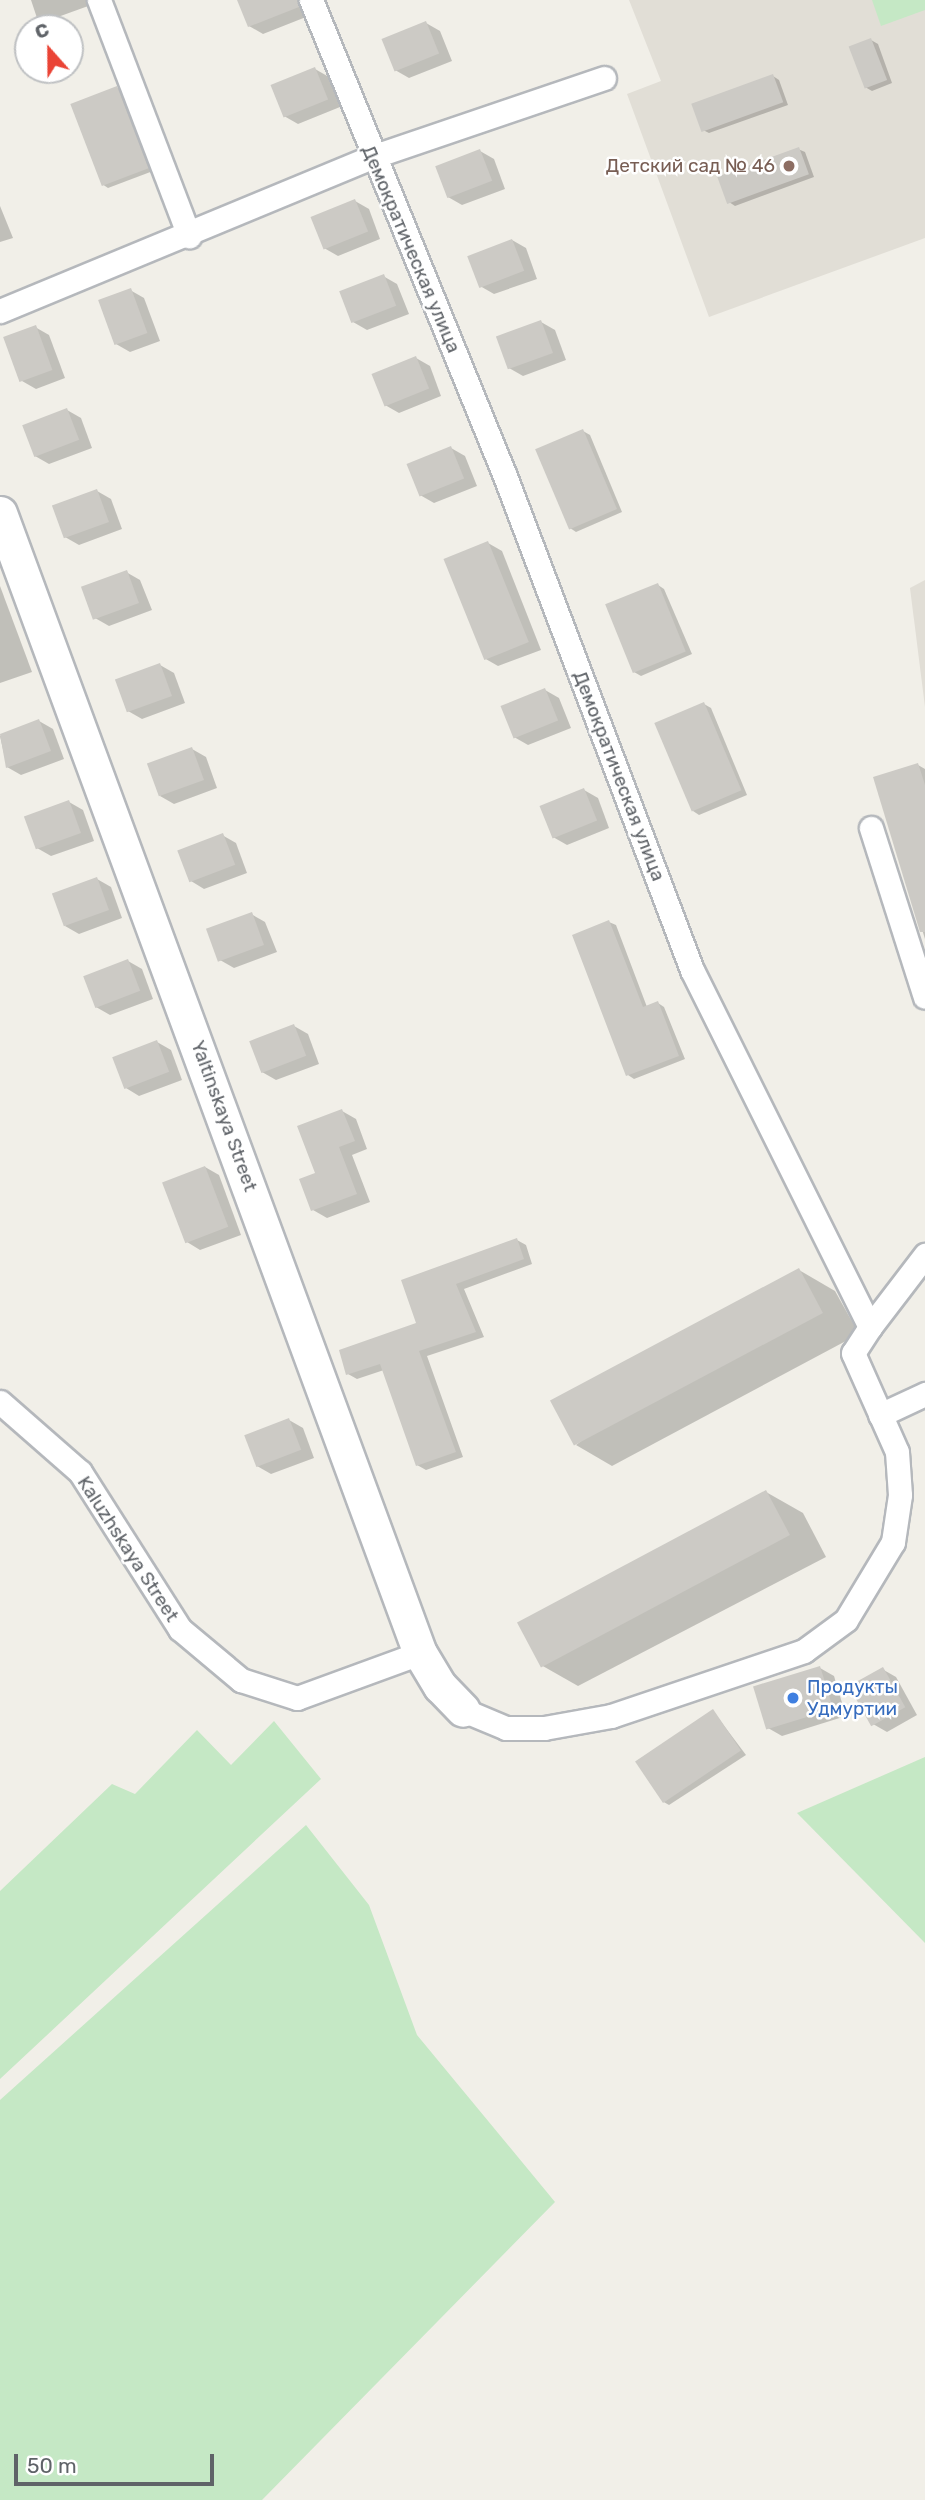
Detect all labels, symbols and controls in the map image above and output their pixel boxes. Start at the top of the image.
north arrow [14,14,84,84]
text: С [32,18,52,44]
street label: Демократическая улица [357,142,465,356]
place label: Детский сад № 46 [606,155,775,177]
marker: Детский сад № 46 [781,158,797,174]
street label: Демократическая улица [568,668,670,884]
street label: Yaltinskaya Street [186,1037,262,1195]
street label: Kaluzhskaya Street [72,1472,184,1626]
place label: Продукты Удмуртии [807,1676,898,1720]
marker: Продукты Удмуртии [785,1690,801,1706]
scale bar [18,2440,217,2484]
text: 50 m [27,2453,77,2478]

